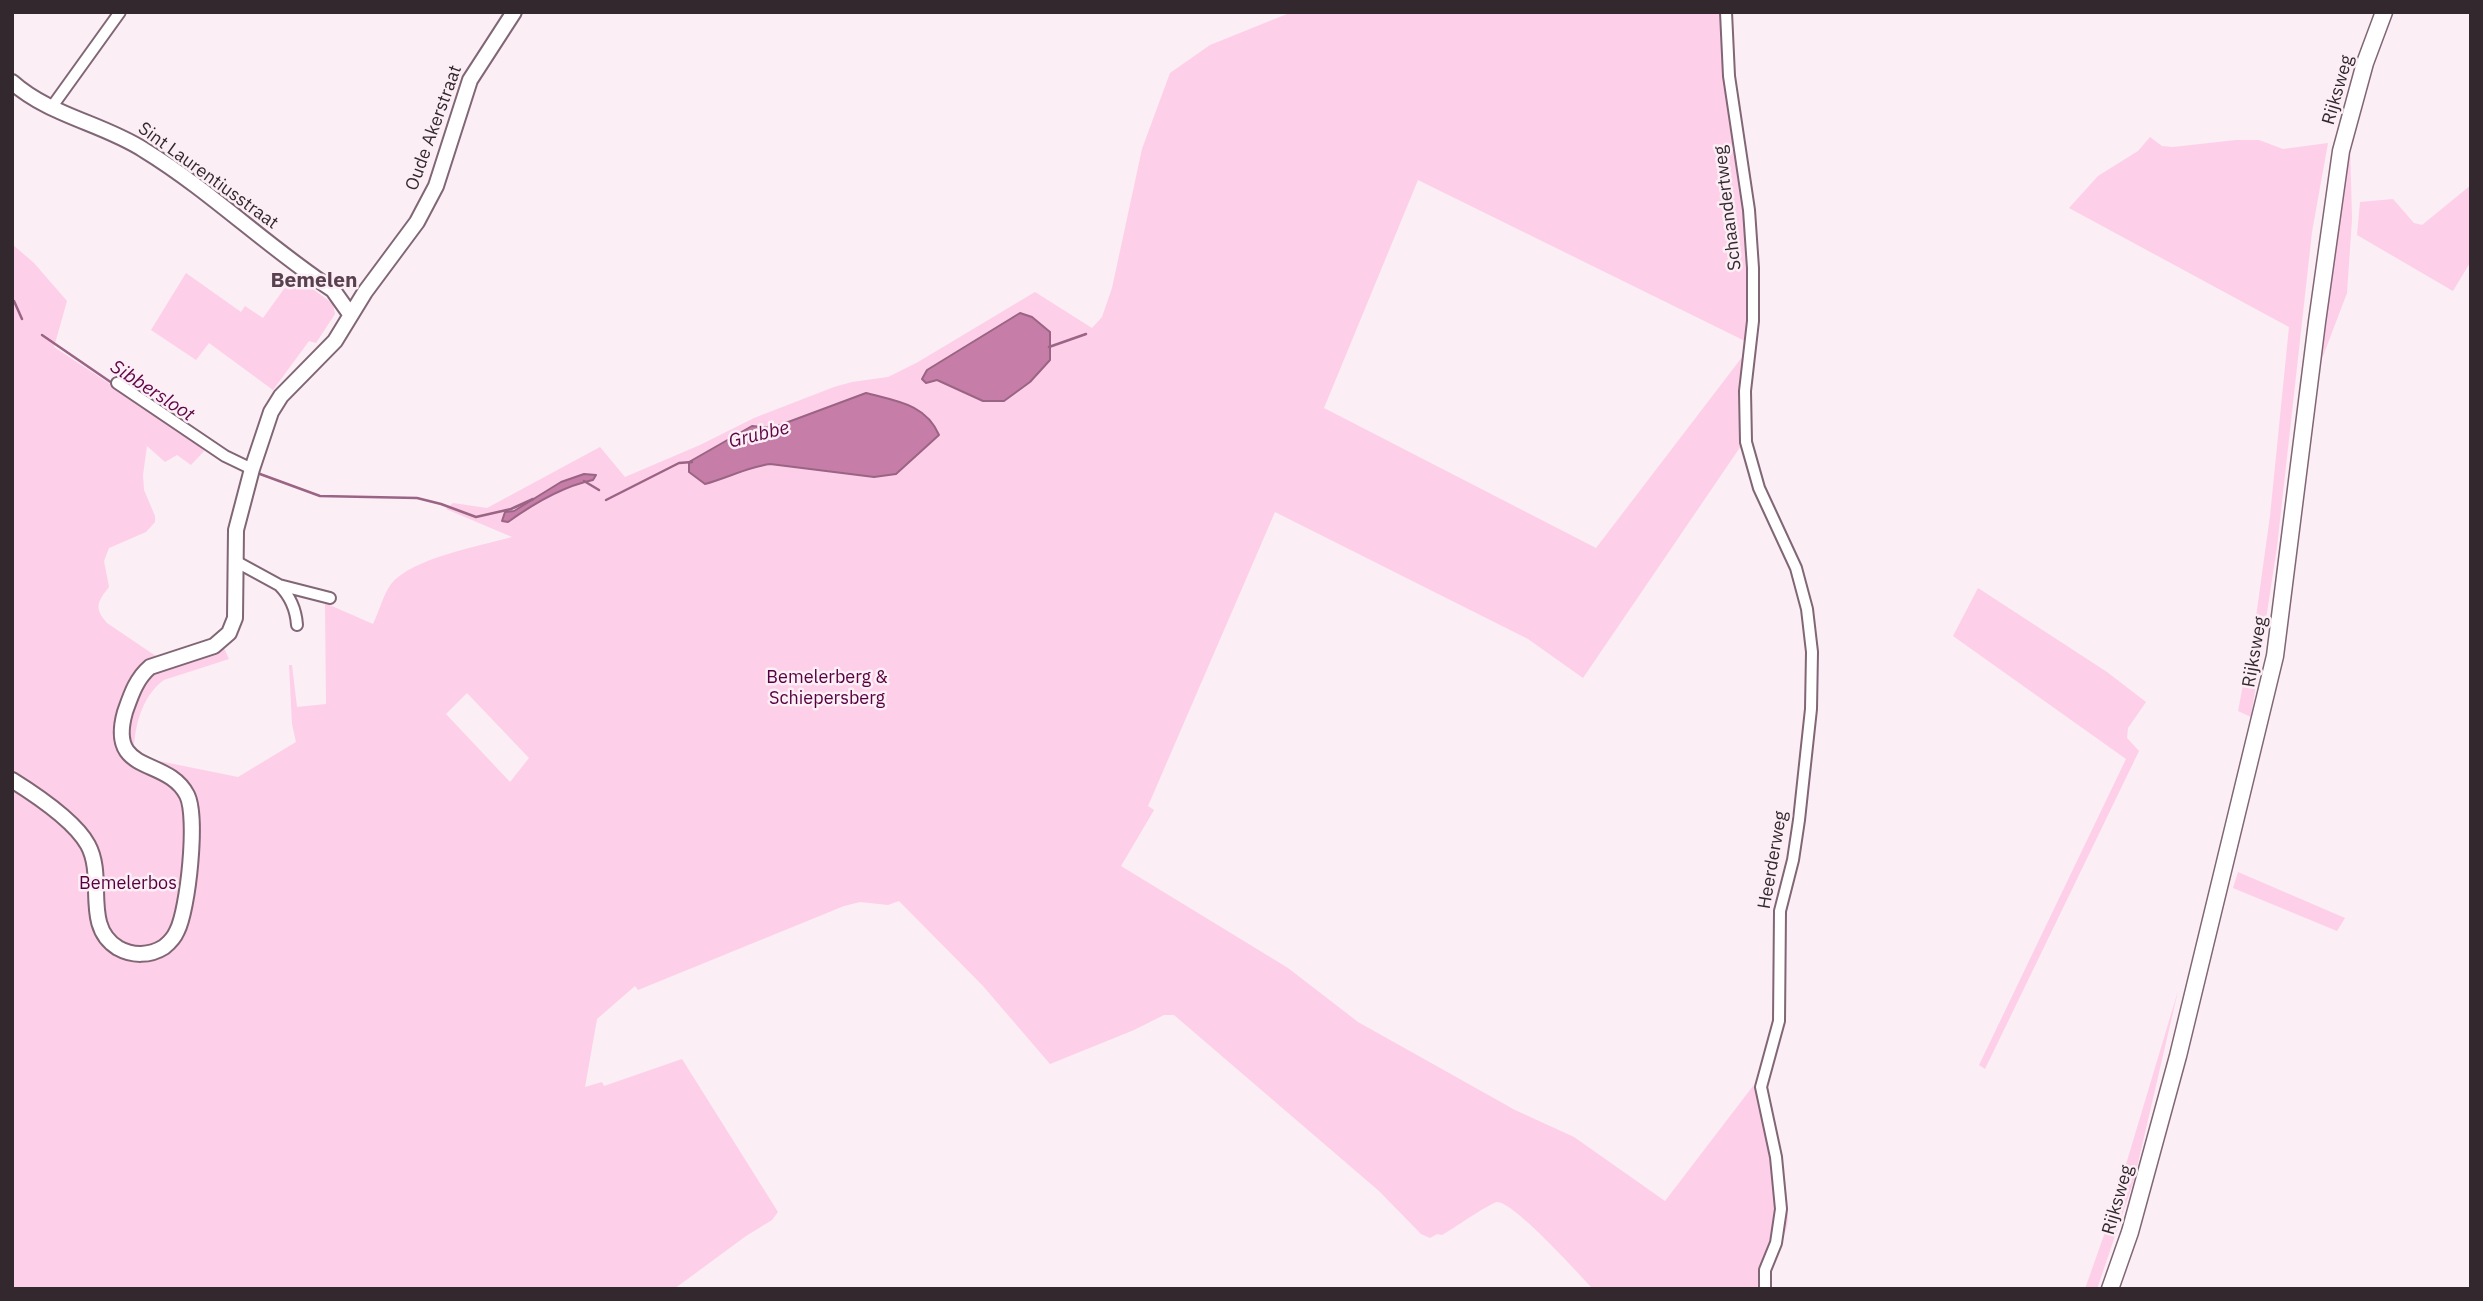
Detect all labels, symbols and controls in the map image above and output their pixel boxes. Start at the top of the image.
street label: Rijksweg [2318,53,2358,127]
street label: Oude Akerstraat [401,62,467,194]
street label: Sint Laurentiusstraat [134,118,282,234]
street label: Schaandertweg [1710,144,1746,272]
district label: Bemelen [270,268,358,294]
water label: Sibbersloot [106,356,198,426]
water label: Grubbe [726,416,792,454]
street label: Rijksweg [2238,615,2272,689]
park label: Bemelerberg & Schiepersberg [766,667,888,710]
street label: Heerderweg [1754,809,1792,911]
park label: Bemelerbos [79,873,177,895]
street label: Rijksweg [2098,1163,2138,1237]

